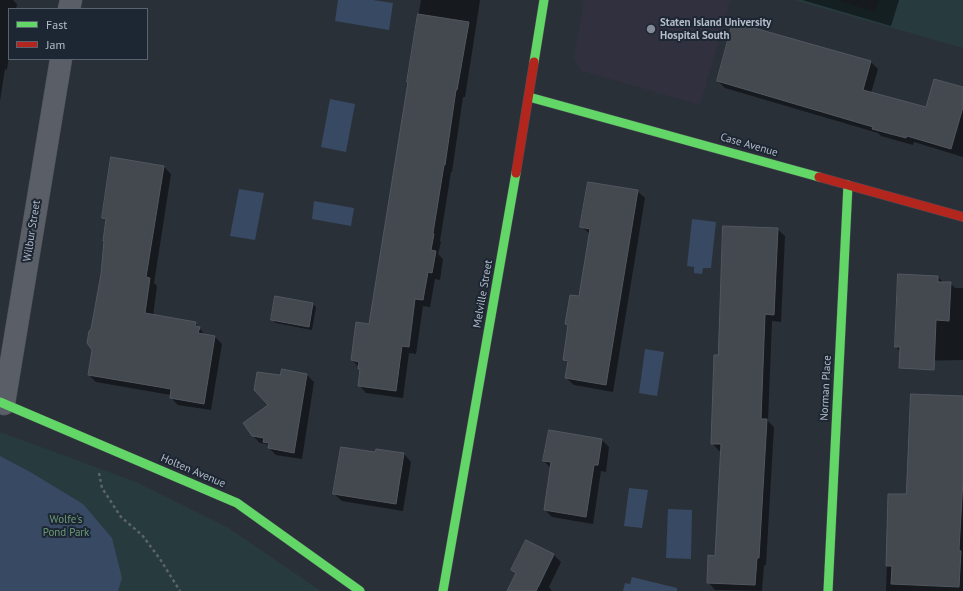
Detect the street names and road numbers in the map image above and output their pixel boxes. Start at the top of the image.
street label: Case Avenue [719,131,779,159]
street label: Wilbur Street [21,199,43,263]
street label: Melville Street [471,259,495,329]
street label: Norman Place [818,355,834,421]
street label: Holten Avenue [159,451,227,491]

